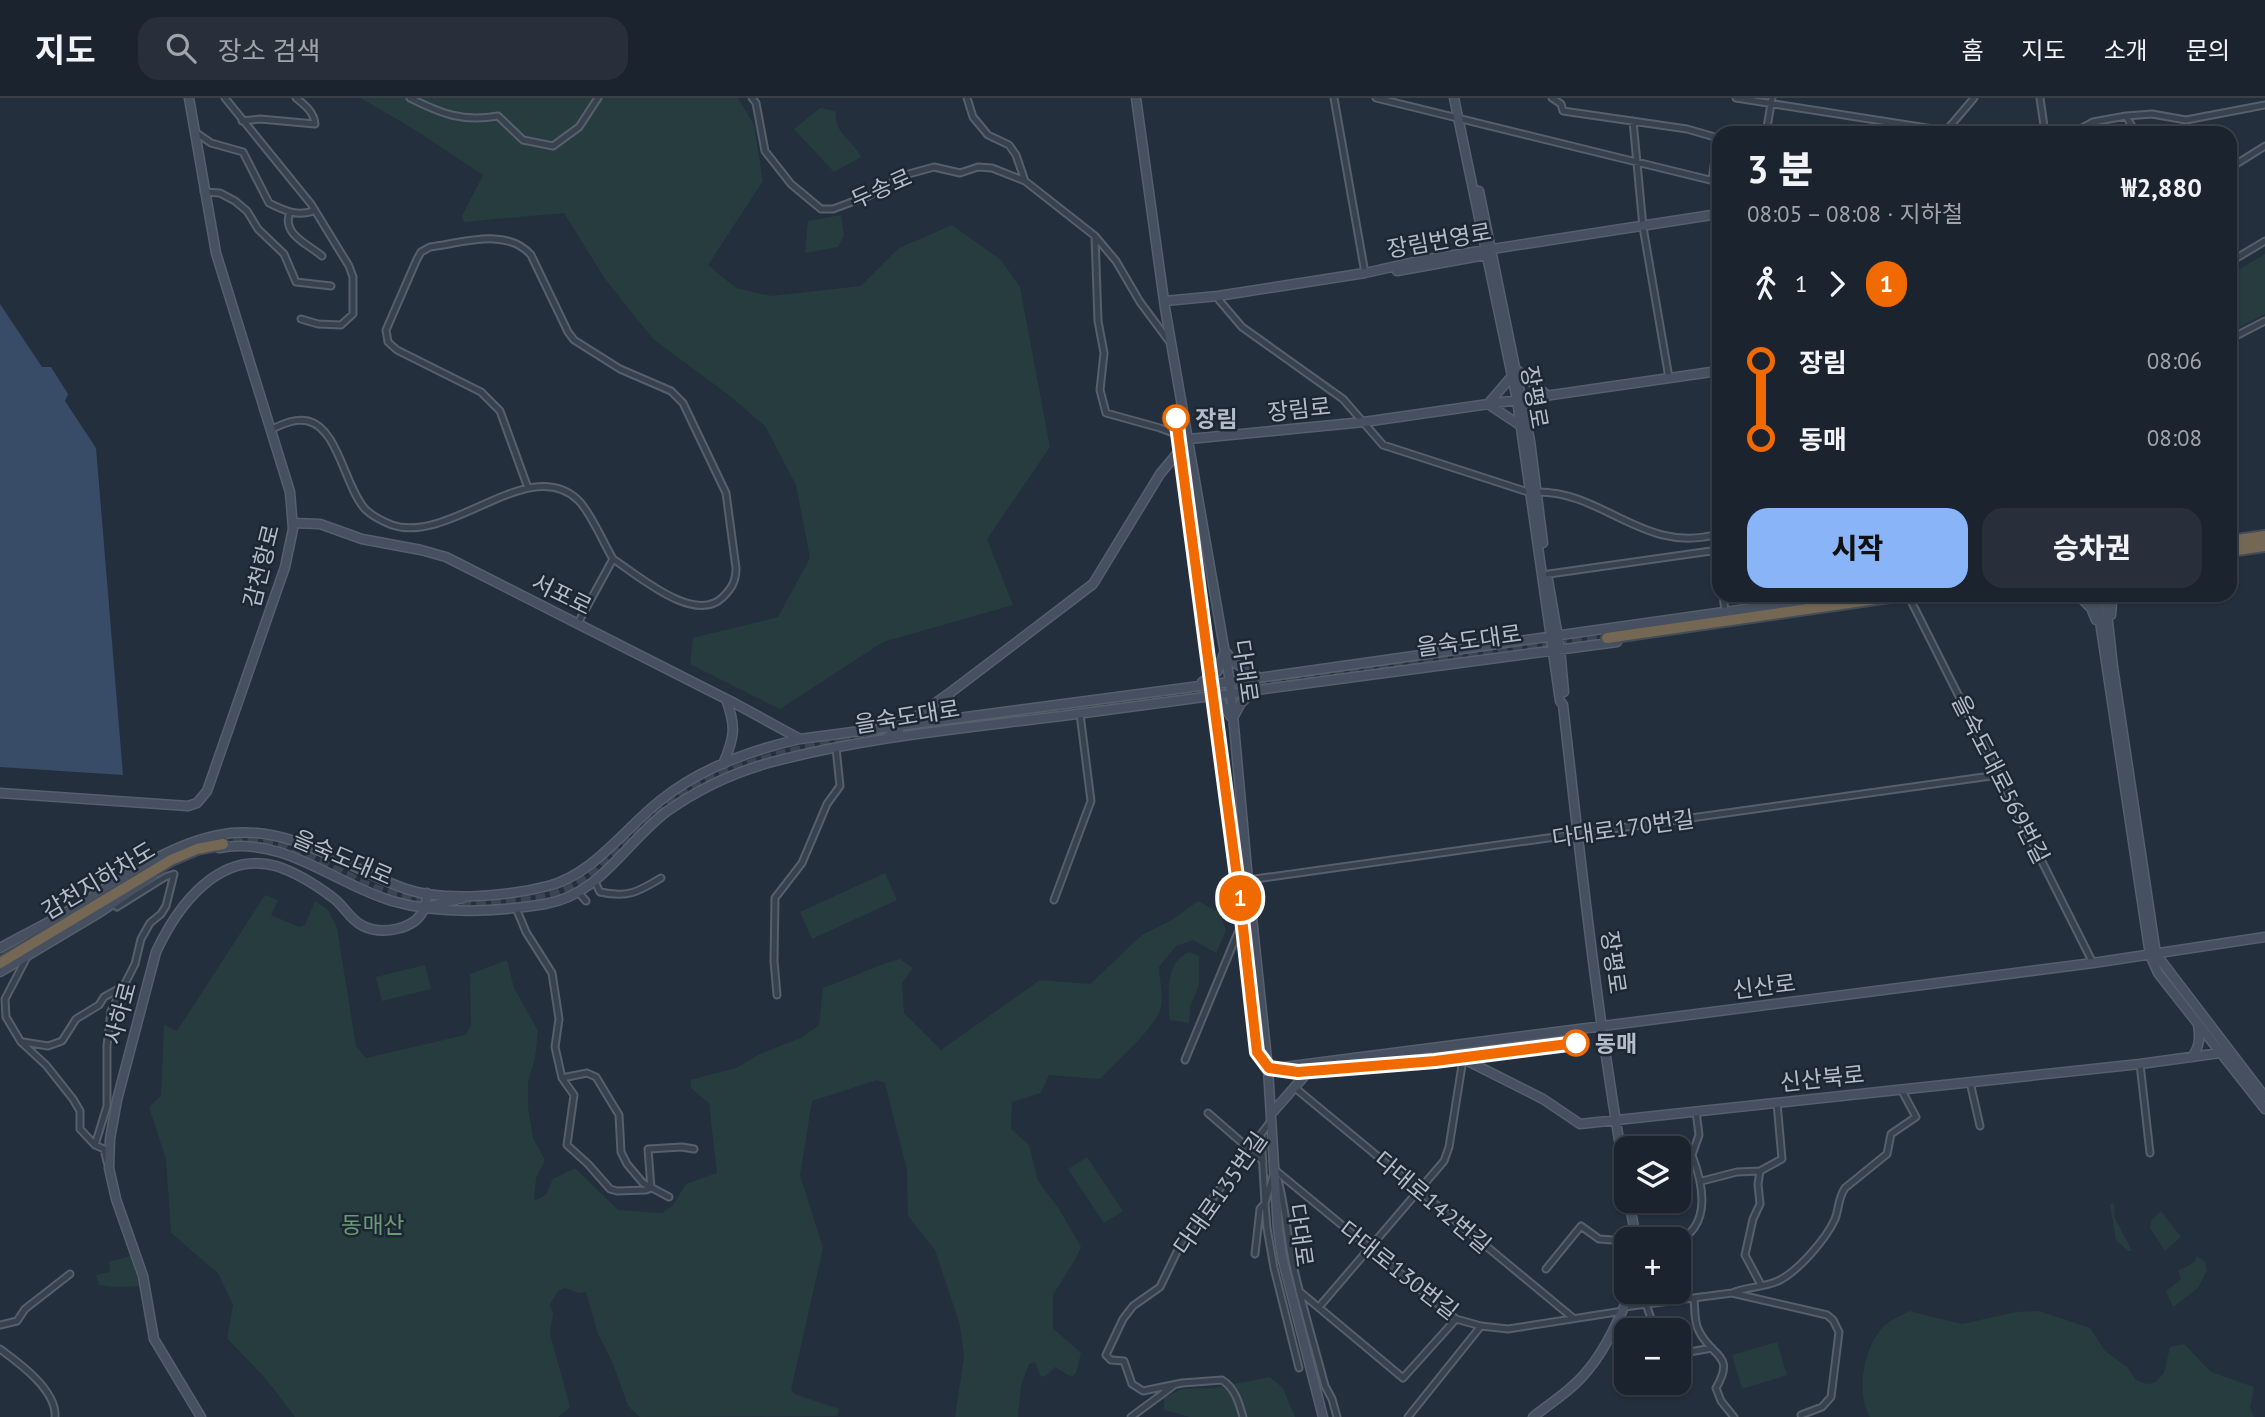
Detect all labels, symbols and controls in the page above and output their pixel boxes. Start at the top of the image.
search box [138,17,628,80]
text: 지도 [35,28,96,71]
icon: search [162,29,200,67]
text: 장소 검색 [218,34,320,67]
text: 홈 [1961,35,1983,66]
text: 지도 [2021,35,2066,66]
text: 소개 [2104,35,2148,66]
text: 문의 [2186,35,2230,66]
text: 3 분 [1747,144,1813,193]
street label: 두송로 [846,162,916,214]
text: ₩2,880 [2121,171,2202,204]
text: 08:05 – 08:08 · 지하철 [1747,199,1963,228]
street label: 장림번영로 [1384,217,1494,263]
icon: walk [1747,265,1785,303]
icon: forward [1818,265,1856,303]
text: 1 [1880,268,1893,299]
text: 1 [1795,269,1808,298]
text: 장림 [1799,346,1847,379]
text: 08:06 [2147,346,2202,375]
street label: 장평로 [1515,363,1555,431]
street label: 장림로 [1266,391,1332,427]
place label: 장림 [1195,404,1237,433]
marker: 장림 [1163,405,1189,431]
text: 동매 [1799,423,1847,456]
text: 08:08 [2147,423,2202,452]
button: 시작 [1747,508,1968,588]
button: 승차권 [1982,508,2202,588]
street label: 감천항로 [237,521,285,611]
street label: 서포로 [527,567,597,621]
street label: 을숙도대로 [1415,618,1523,662]
street label: 다대로 [1227,638,1265,704]
street label: 을숙도대로569번길 [1946,690,2056,868]
street label: 을숙도대로 [852,693,962,739]
street label: 다대로170번길 [1550,804,1696,852]
street label: 을숙도대로 [289,823,397,891]
street label: 감천지하차도 [36,835,160,925]
line badge: 1 [1217,875,1263,921]
text: 1 [1233,882,1247,913]
street label: 장평로 [1595,929,1633,995]
street label: 신산로 [1731,968,1797,1004]
street label: 사하로 [98,979,142,1047]
place label: 동매 [1595,1029,1637,1058]
marker: 동매 [1563,1030,1589,1056]
street label: 신산북로 [1778,1059,1866,1097]
street label: 다대로135번길 [1167,1126,1273,1260]
map controls [1614,1136,1691,1395]
button: layers [1614,1136,1691,1213]
street label: 다대로142번길 [1369,1145,1497,1259]
street label: 다대로 [1282,1202,1320,1268]
park label: 동매산 [341,1210,405,1239]
street label: 다대로130번길 [1334,1214,1464,1326]
button: + [1614,1227,1691,1304]
button: − [1614,1318,1691,1395]

